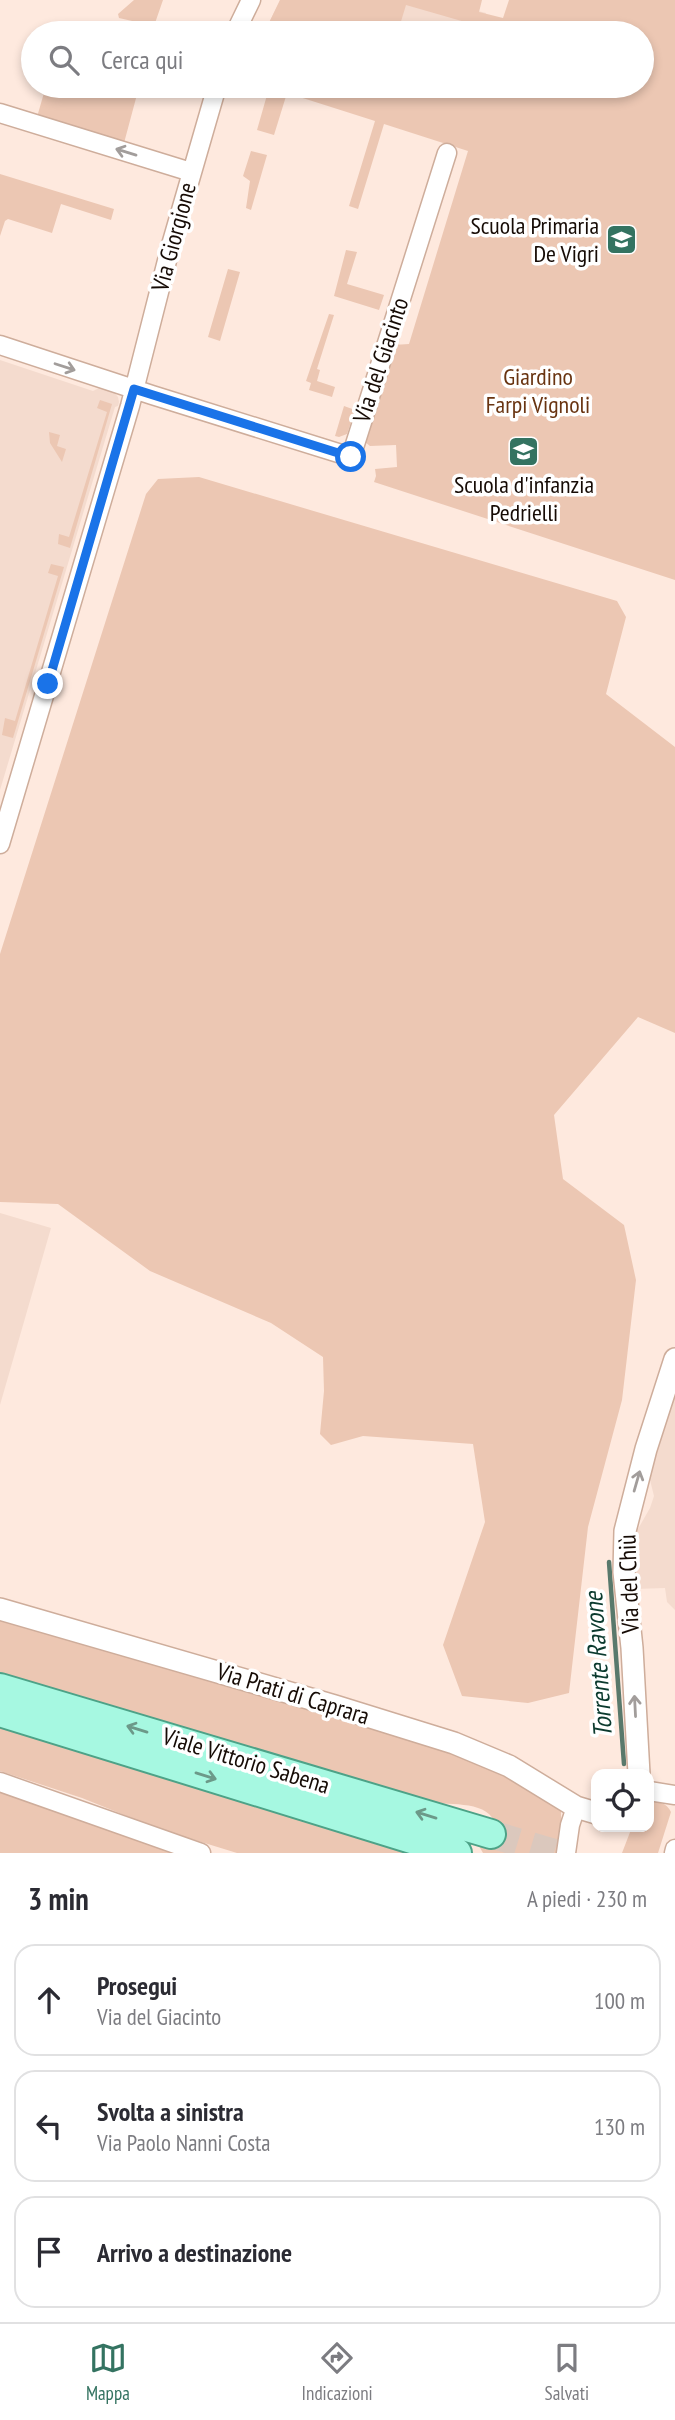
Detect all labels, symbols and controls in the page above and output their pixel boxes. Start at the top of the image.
search box [21,21,654,98]
icon: search [45,41,83,79]
text: Cerca qui [101,43,183,76]
one-way arrow [115,145,137,158]
street label: Via Giorgione [144,179,203,296]
place label: Scuola Primaria De Vigri [471,210,599,269]
school or university icon: Scuola Primaria De Vigri [605,223,639,257]
street label: Via del Giacinto [345,293,415,427]
one-way arrow [53,361,75,374]
park label: Giardino Farpi Vignoli [486,361,590,420]
school or university icon: Scuola d'infanzia Pedrielli [507,434,541,468]
route start [335,441,366,472]
place label: Scuola d'infanzia Pedrielli [454,469,594,528]
route end [32,668,63,699]
one-way arrow [631,1470,644,1493]
street label: Via del Chiù [611,1534,646,1635]
water label: Torrente Ravone [576,1589,619,1739]
street label: Via Prati di Caprara [212,1655,373,1731]
one-way arrow [628,1695,641,1718]
street label: Viale Vittorio Sabena [158,1720,334,1801]
one-way arrow [127,1722,149,1735]
map controls [591,1769,654,1832]
button: locate [591,1769,654,1832]
one-way arrow [194,1770,216,1783]
one-way arrow [415,1808,437,1821]
text: 3 min [28,1879,89,1918]
text: A piedi · 230 m [527,1884,647,1913]
text: Prosegui [97,1969,177,2002]
icon: ahead [30,1981,68,2019]
text: 100 m [594,1986,645,2015]
text: Via del Giacinto [97,2002,221,2031]
text: Svolta a sinistra [97,2095,244,2128]
icon: left [30,2107,68,2145]
text: 130 m [594,2112,645,2141]
text: Via Paolo Nanni Costa [97,2128,271,2157]
icon: arrive [30,2233,68,2271]
text: Arrivo a destinazione [97,2236,292,2269]
tab: Mappa [86,2339,130,2405]
tab: Indicazioni [302,2339,373,2405]
tab: Salvati [545,2339,589,2405]

